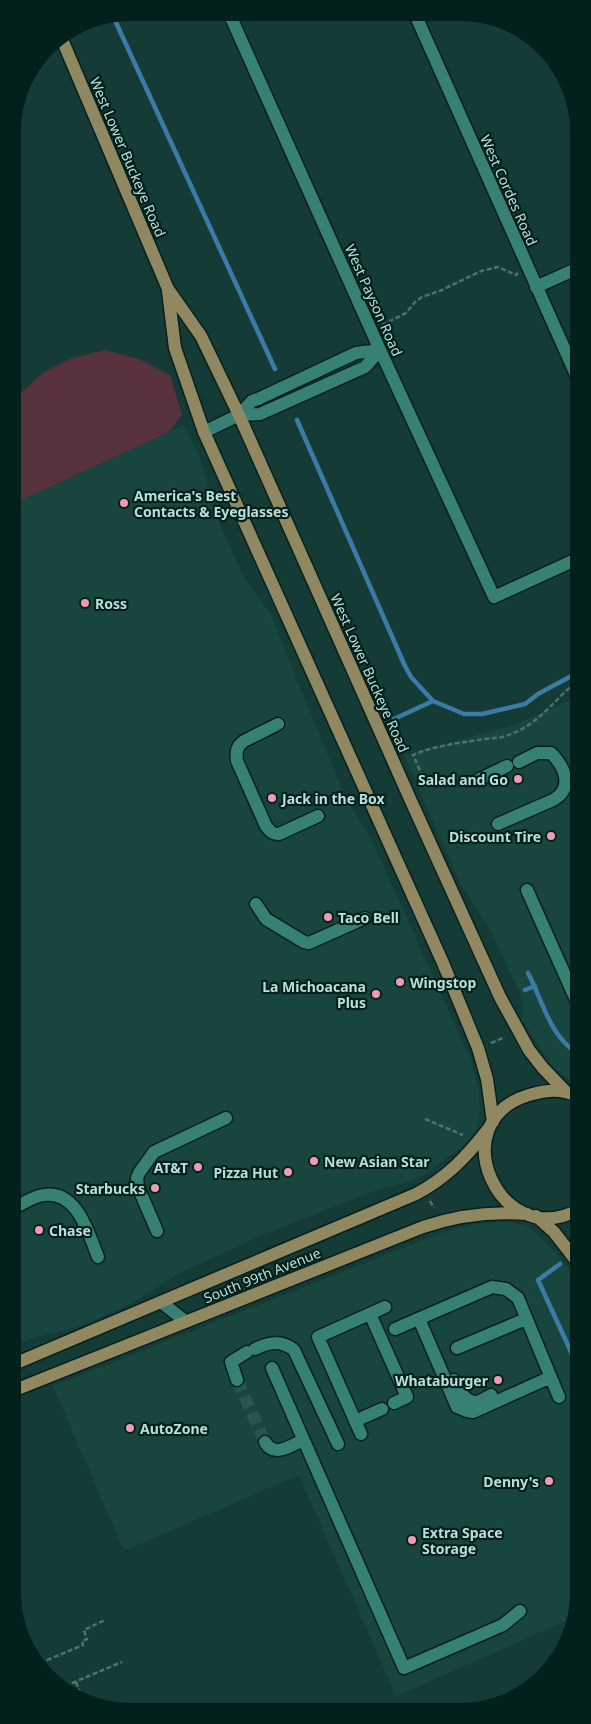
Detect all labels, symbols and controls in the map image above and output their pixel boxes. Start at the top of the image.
street label: West Lower Buckeye Road [86,74,170,240]
street label: West Cordes Road [476,132,542,248]
street label: West Payson Road [341,241,407,359]
place label: America's Best Contacts & Eyeglasses [134,486,288,521]
marker: America's Best Contacts & Eyeglasses [118,497,130,509]
street label: West Lower Buckeye Road [326,591,414,755]
place label: Ross [95,594,127,613]
marker: Ross [79,597,91,609]
place label: Salad and Go [418,770,508,789]
marker: Salad and Go [512,773,524,785]
place label: Jack in the Box [280,789,385,808]
marker: Jack in the Box [266,792,278,804]
place label: Discount Tire [449,827,541,846]
marker: Discount Tire [545,830,557,842]
place label: Taco Bell [338,908,399,927]
marker: Taco Bell [322,911,334,923]
place label: Wingstop [410,973,477,992]
marker: Wingstop [394,976,406,988]
place label: La Michoacana Plus [262,977,366,1012]
marker: La Michoacana Plus [370,988,382,1000]
place label: New Asian Star [324,1152,430,1171]
marker: New Asian Star [308,1155,320,1167]
place label: AT&T [154,1158,188,1177]
marker: AT&T [192,1161,204,1173]
place label: Pizza Hut [213,1163,278,1182]
marker: Pizza Hut [282,1166,294,1178]
place label: Starbucks [76,1179,145,1198]
marker: Starbucks [149,1182,161,1194]
place label: Chase [49,1221,91,1240]
marker: Chase [33,1224,45,1236]
street label: South 99th Avenue [201,1243,323,1307]
place label: Whataburger [395,1371,489,1390]
marker: Whataburger [492,1374,504,1386]
place label: AutoZone [140,1419,208,1438]
marker: AutoZone [124,1422,136,1434]
place label: Denny's [483,1472,539,1491]
marker: Denny's [543,1475,555,1487]
place label: Extra Space Storage [422,1523,503,1558]
marker: Extra Space Storage [406,1534,418,1546]

